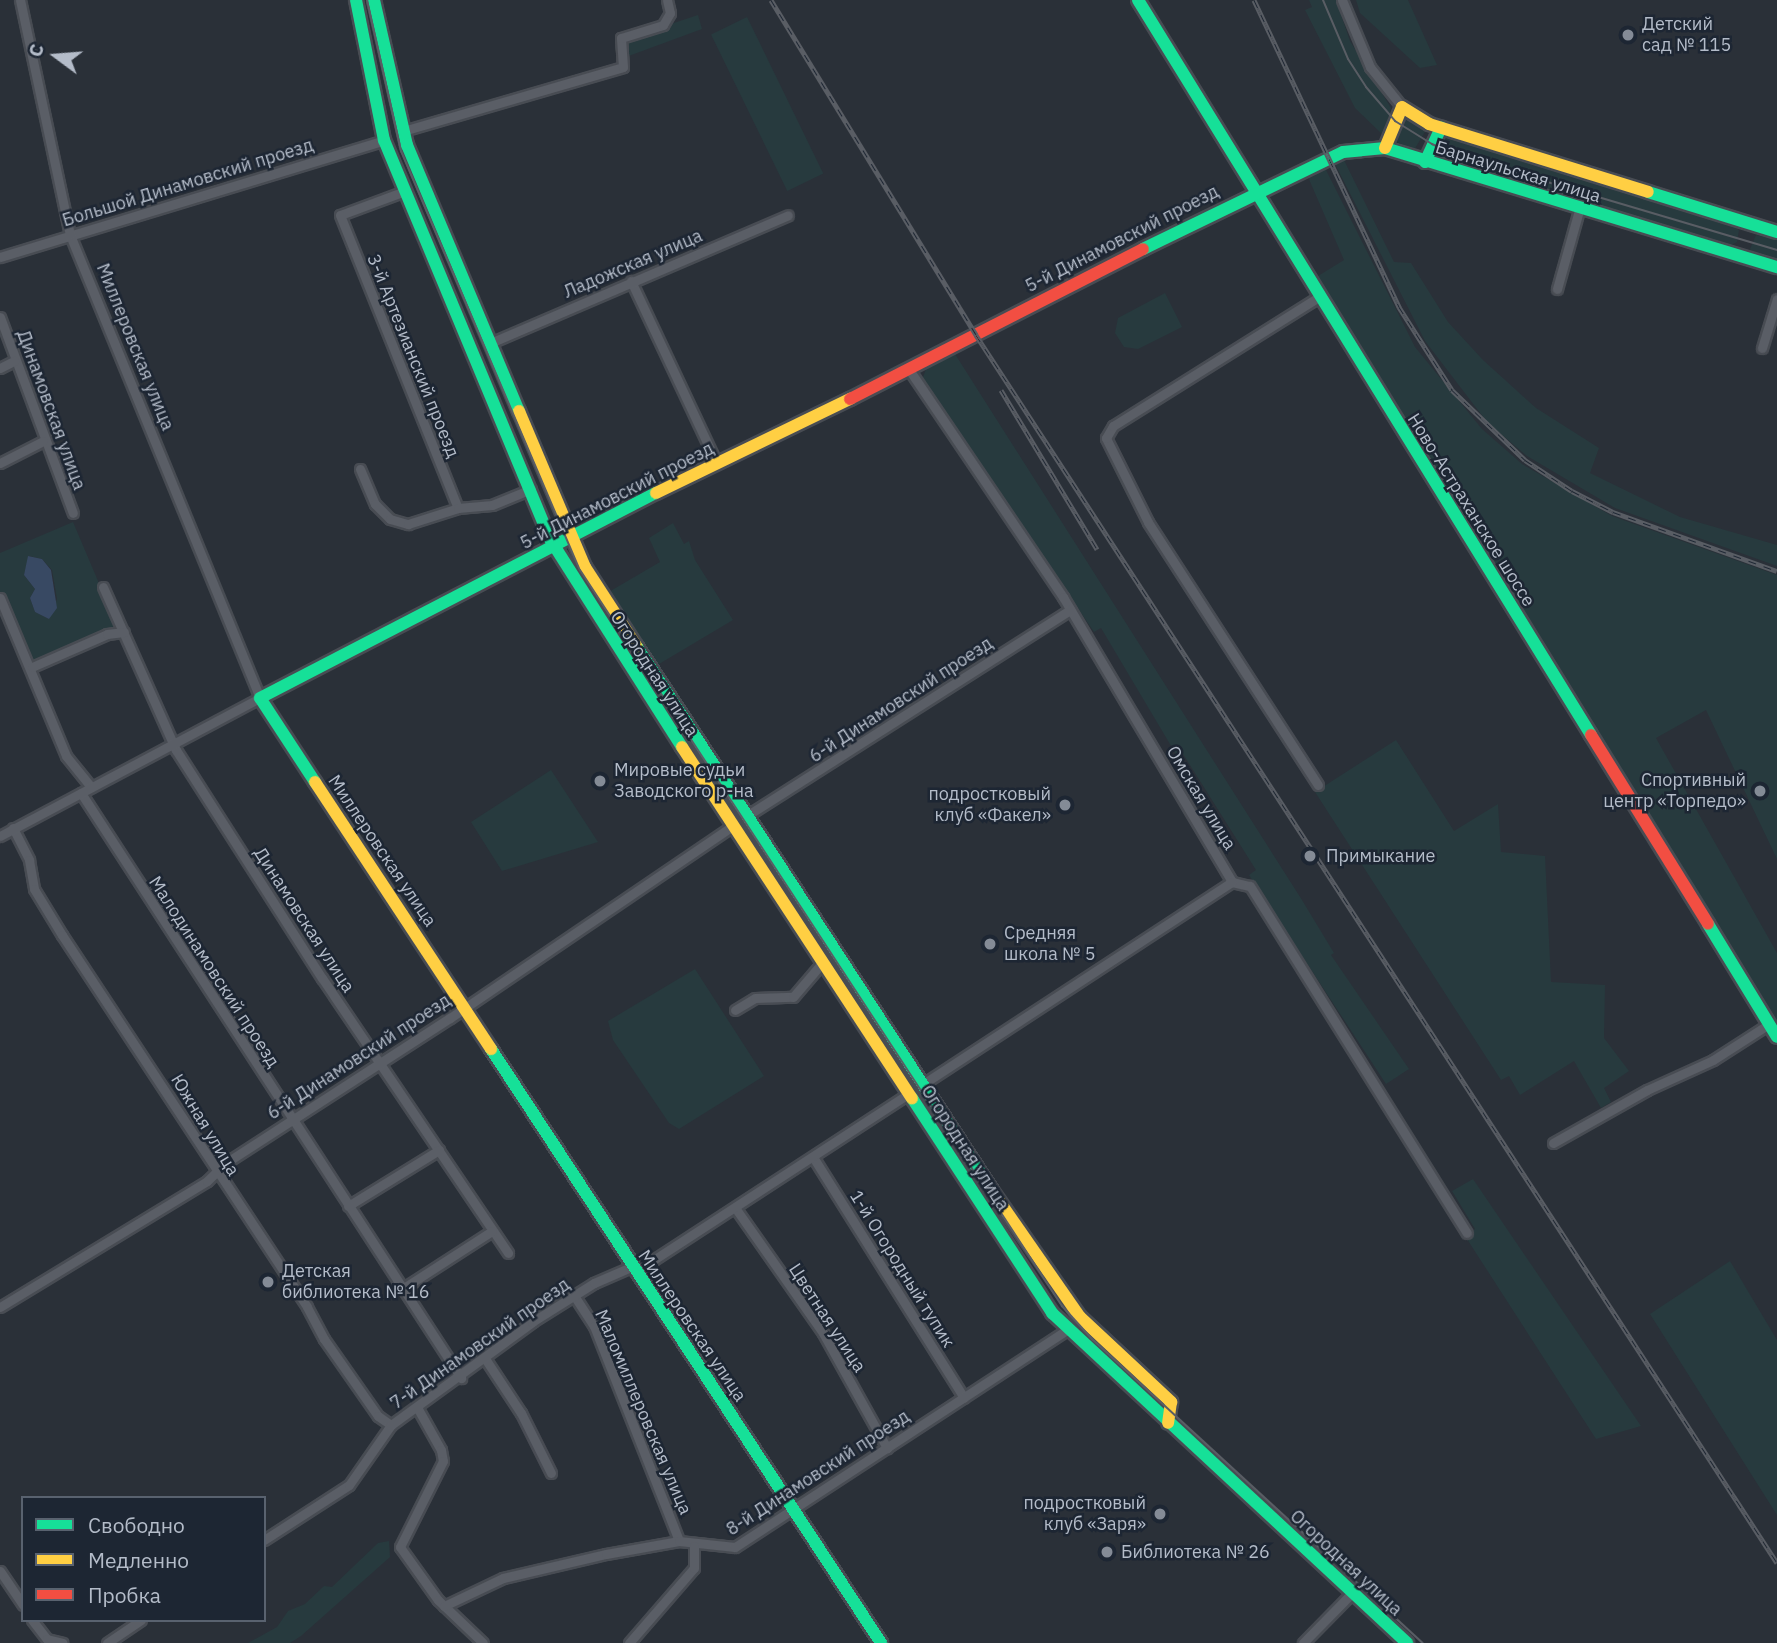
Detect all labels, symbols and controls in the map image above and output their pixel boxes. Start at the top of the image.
place label: Детский сад № 115 [1642,14,1731,56]
north arrow [21,21,91,91]
marker: Детский сад № 115 [1620,27,1636,43]
text: С [23,41,49,59]
street label: Большой Динамовский проезд [60,134,316,232]
street label: Барнаульская улица [1433,137,1603,207]
street label: 5-й Динамовский проезд [1022,181,1222,297]
street label: Ладожская улица [560,225,706,303]
street label: 3-й Артезианский проезд [362,251,464,461]
street label: Миллеровская улица [92,260,178,434]
street label: Динамовская улица [12,327,90,493]
street label: Ново-Астраханское шоссе [1403,409,1539,611]
street label: 5-й Динамовский проезд [517,438,717,554]
street label: Огородная улица [605,607,703,741]
street label: 6-й Динамовский проезд [805,633,997,767]
street label: Омская улица [1162,742,1240,854]
place label: Мировые судьи Заводского р-на [614,760,754,802]
place label: Спортивный центр «Торпедо» [1603,770,1746,812]
street label: Миллеровская улица [323,771,441,931]
marker: Мировые судьи Заводского р-на [592,773,608,789]
marker: Спортивный центр «Торпедо» [1752,783,1768,799]
place label: подростковый клуб «Факел» [928,784,1051,826]
marker: подростковый клуб «Факел» [1057,797,1073,813]
street label: Динамовская улица [249,843,359,997]
place label: Примыкание [1326,845,1435,867]
marker: Примыкание [1300,846,1320,866]
street label: Малодинамовский проезд [144,872,284,1072]
place label: Средняя школа № 5 [1004,923,1096,965]
marker: Средняя школа № 5 [982,936,998,952]
street label: 6-й Динамовский проезд [263,990,455,1124]
street label: Южная улица [166,1070,244,1180]
street label: Огородная улица [916,1081,1014,1215]
street label: 1-й Огородный тупик [845,1186,959,1352]
street label: Миллеровская улица [633,1246,751,1406]
street label: Цветная улица [784,1260,870,1376]
place label: Детская библиотека № 16 [282,1261,429,1304]
marker: Детская библиотека № 16 [260,1274,276,1290]
street label: 7-й Динамовский проезд [386,1274,574,1414]
street label: Маломиллеровская улица [590,1306,696,1518]
street label: 8-й Динамовский проезд [722,1406,914,1540]
place label: подростковый клуб «Заря» [1023,1493,1146,1536]
legend [21,1496,266,1622]
street label: Огородная улица [1285,1505,1407,1621]
marker: подростковый клуб «Заря» [1152,1506,1168,1522]
text: Свободно [88,1511,185,1539]
place label: Библиотека № 26 [1121,1541,1270,1563]
marker: Библиотека № 26 [1099,1544,1115,1560]
text: Медленно [88,1546,189,1574]
text: Пробка [88,1581,161,1609]

